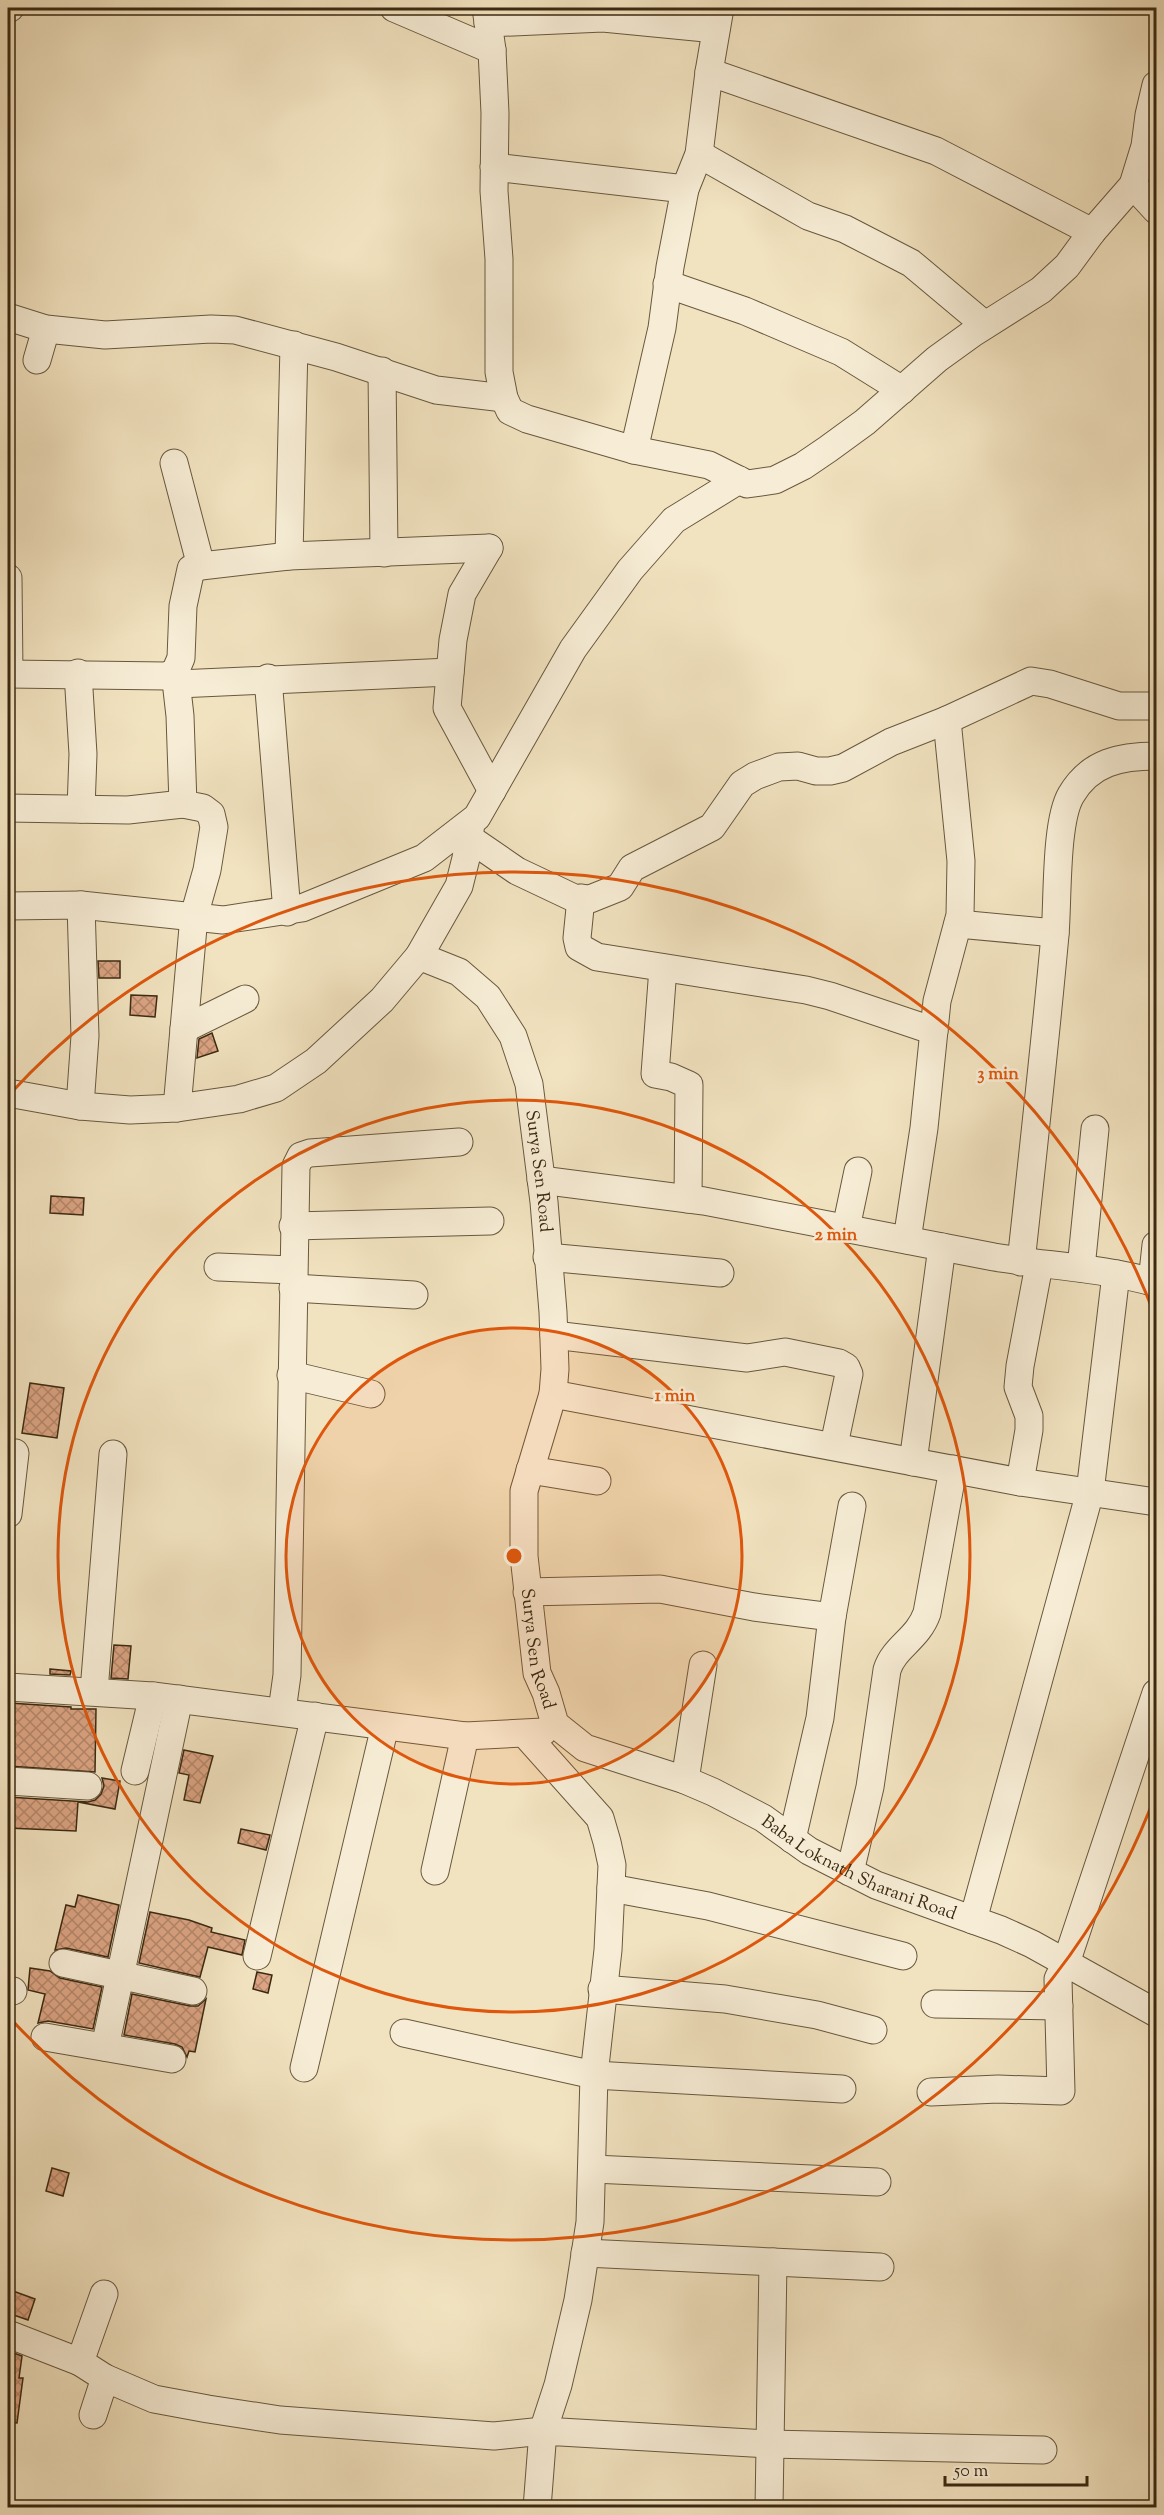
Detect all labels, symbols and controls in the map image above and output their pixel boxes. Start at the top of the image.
text: 3 min [977,1062,1019,1088]
street label: Surya Sen Road [517,1109,557,1233]
text: 2 min [815,1223,858,1249]
text: 1 min [655,1384,696,1410]
centre of rings [504,1546,524,1566]
street label: Surya Sen Road [513,1587,561,1712]
street label: Baba Loknath Sharani Road [755,1810,960,1928]
scale bar [945,2449,1088,2487]
text: 50 m [953,2459,989,2485]

